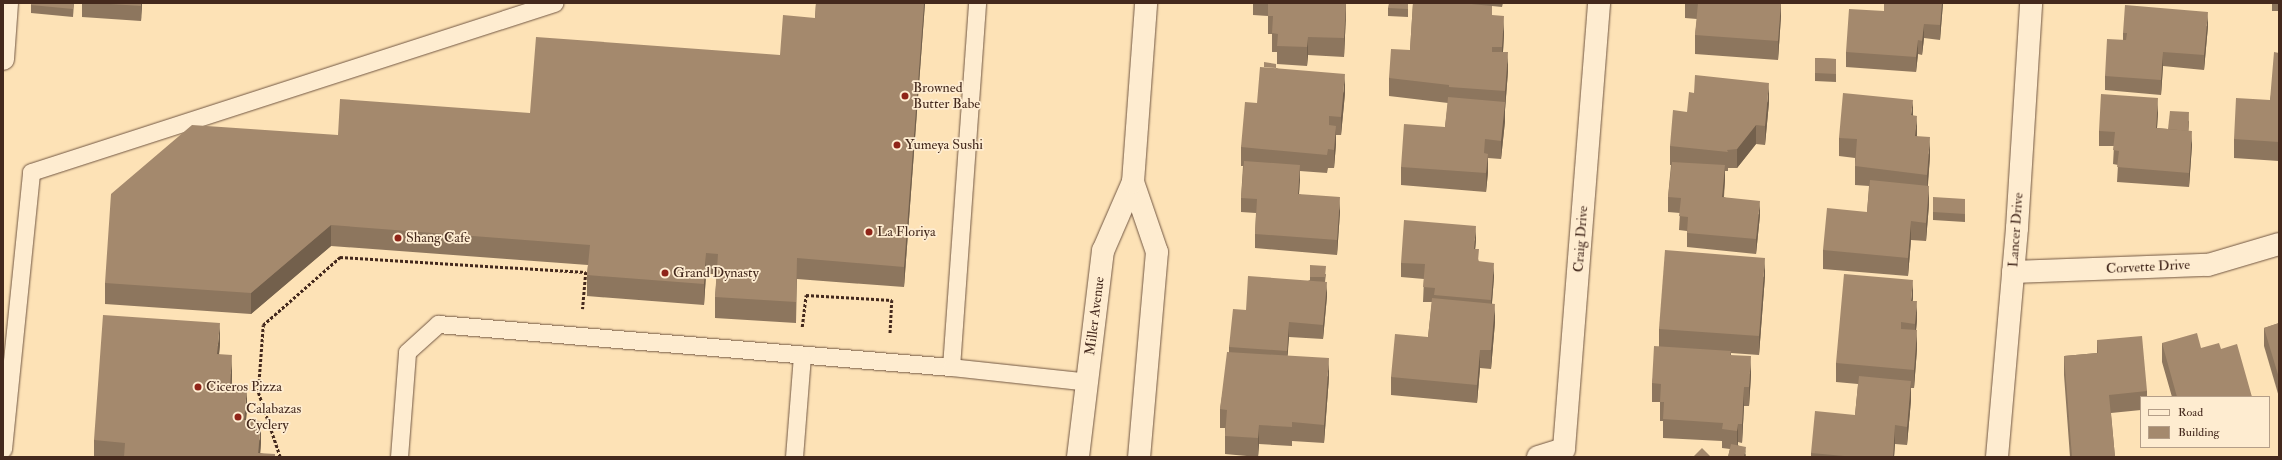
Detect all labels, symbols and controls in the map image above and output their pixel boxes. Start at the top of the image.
place label: Browned Butter Babe [913,80,980,112]
marker: Browned Butter Babe [900,91,910,101]
place label: Yumeya Sushi [905,137,983,153]
marker: Yumeya Sushi [892,140,902,150]
street label: Lancer Drive [2005,192,2027,268]
street label: Craig Drive [1570,205,1592,273]
place label: La Floriya [877,224,936,240]
marker: La Floriya [864,227,874,237]
place label: Shang Cafe [406,230,470,246]
marker: Shang Cafe [393,233,403,243]
street label: Corvette Drive [2106,256,2190,278]
place label: Grand Dynasty [673,265,759,281]
marker: Grand Dynasty [660,268,670,278]
street label: Miller Avenue [1082,276,1108,356]
place label: Ciceros Pizza [206,379,282,395]
marker: Ciceros Pizza [193,382,203,392]
legend [2140,396,2270,448]
place label: Calabazas Cyclery [246,401,301,434]
text: Road [2178,405,2203,420]
marker: Calabazas Cyclery [233,412,243,422]
text: Building [2178,425,2219,440]

